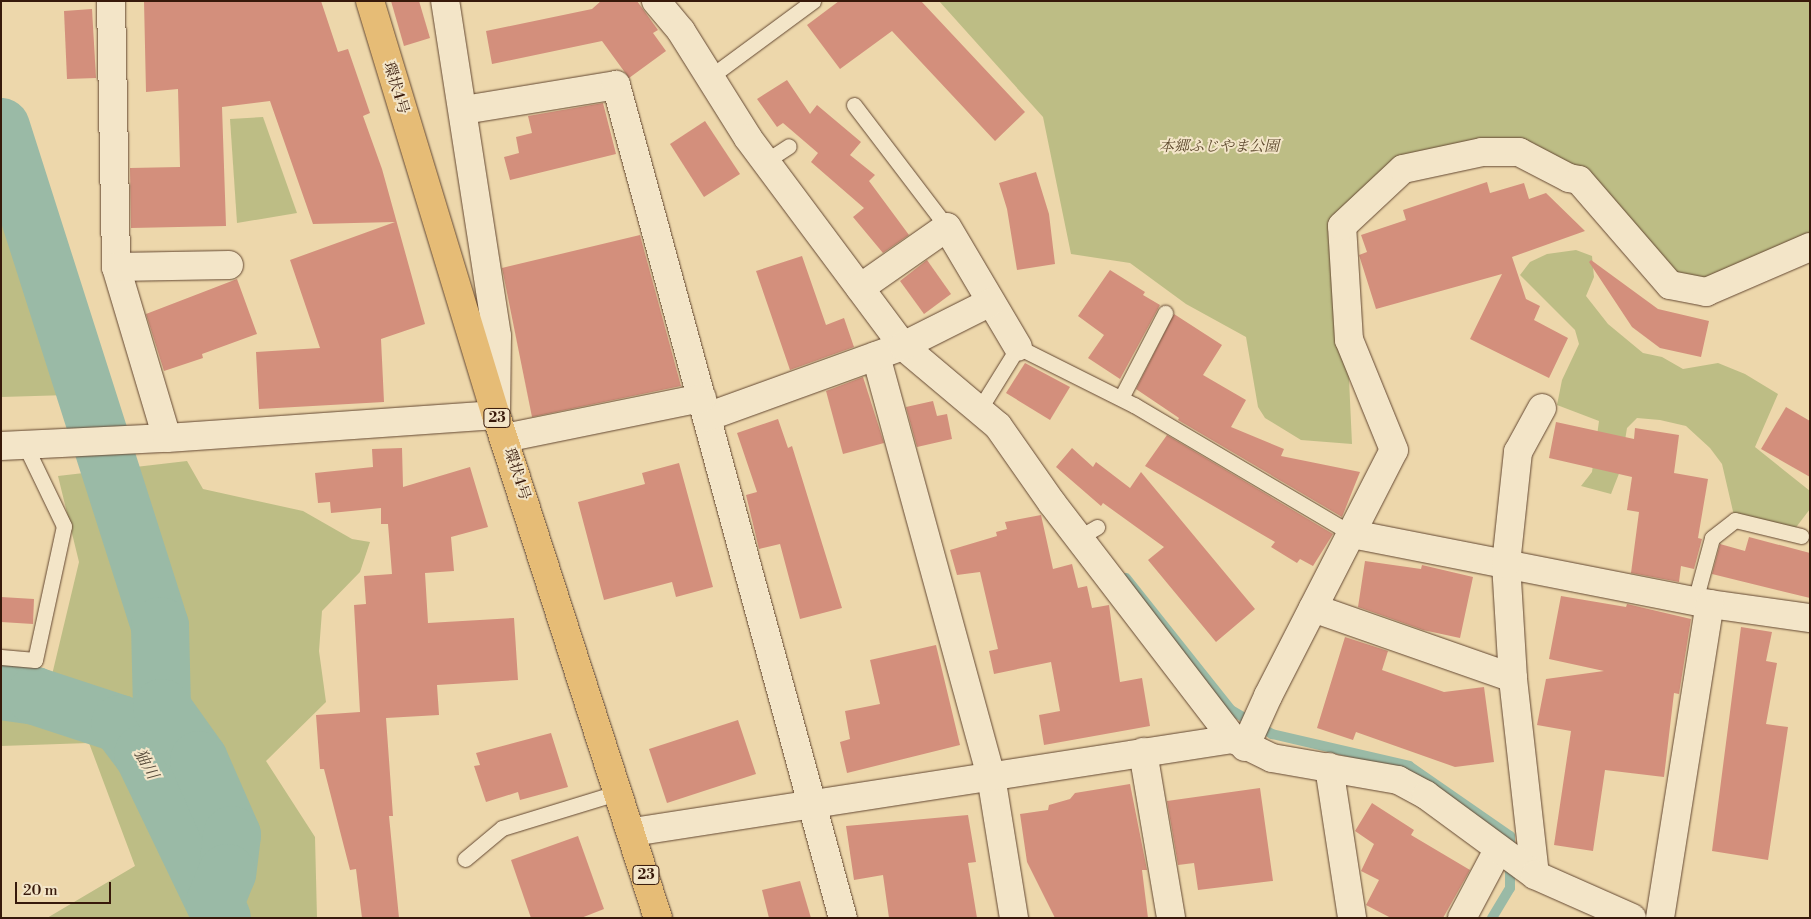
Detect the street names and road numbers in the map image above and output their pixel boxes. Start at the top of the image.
street label: 環状4号 [380,60,412,116]
road number: 23 [483,406,511,429]
street label: 環状4号 [500,446,534,502]
road number: 23 [632,864,660,886]

